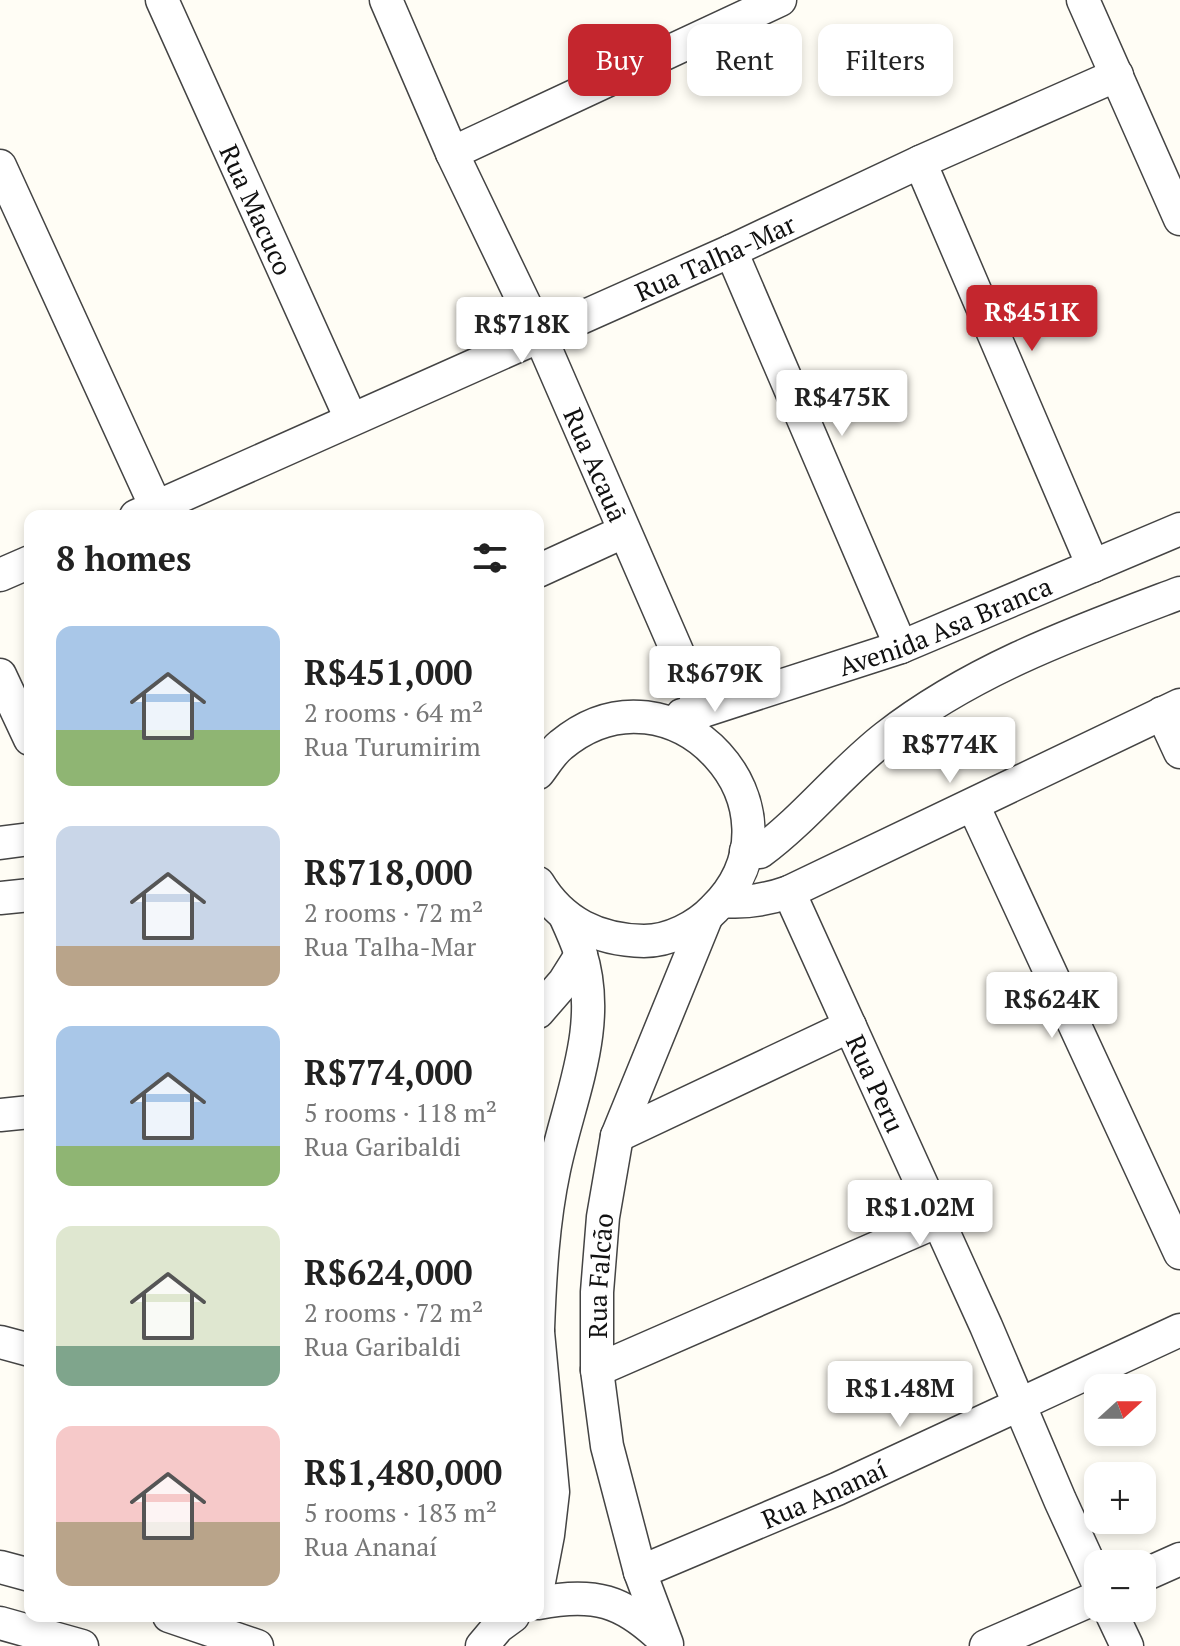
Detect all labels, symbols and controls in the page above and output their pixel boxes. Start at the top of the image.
chip: Buy [568,24,671,96]
chip: Rent [687,24,802,96]
chip: Filters [818,24,953,96]
street label: Rua Macuco [212,139,301,280]
street label: Rua Talha-Mar [629,206,801,309]
pin: R$451K [967,285,1097,353]
text: R$451K [984,294,1080,328]
pin: R$718K [457,297,587,365]
text: R$718K [474,306,570,340]
pin: R$475K [777,370,907,438]
text: R$475K [794,379,890,413]
street label: Rua Acauã [556,403,636,527]
text: 8 homes [56,536,191,581]
icon: filters [468,536,512,580]
street label: Avenida Asa Branca [834,568,1057,683]
pin: R$679K [650,646,780,714]
text: R$451,000 [304,650,473,695]
text: R$679K [667,655,763,689]
icon: home [120,658,216,754]
text: 2 rooms · 64 m² [304,695,483,729]
pin: R$774K [885,717,1015,785]
text: R$774K [902,726,998,760]
text: Rua Turumirim [304,729,481,763]
text: R$718,000 [304,850,473,895]
icon: home [120,858,216,954]
text: 2 rooms · 72 m² [304,895,483,929]
text: Rua Talha-Mar [304,929,476,963]
pin: R$624K [987,972,1117,1040]
text: R$624K [1004,981,1100,1015]
street label: Rua Peru [839,1029,913,1138]
text: R$774,000 [304,1050,473,1095]
icon: home [120,1058,216,1154]
text: 5 rooms · 118 m² [304,1095,497,1129]
text: Rua Garibaldi [304,1129,461,1163]
pin: R$1.02M [846,1180,994,1248]
text: R$1.02M [866,1189,974,1223]
street label: Rua Falcão [580,1212,620,1339]
text: R$624,000 [304,1250,473,1295]
icon: home [120,1258,216,1354]
text: 2 rooms · 72 m² [304,1295,483,1329]
text: Rua Garibaldi [304,1329,461,1363]
pin: R$1.48M [826,1361,974,1429]
text: R$1.48M [846,1370,954,1404]
north arrow [1084,1374,1156,1446]
map controls [1084,1374,1156,1622]
text: R$1,480,000 [304,1450,502,1495]
street label: Rua Ananaí [756,1451,892,1536]
icon: home [120,1458,216,1554]
button: + [1084,1462,1156,1534]
text: 5 rooms · 183 m² [304,1495,497,1529]
text: Rua Ananaí [304,1529,437,1563]
button: − [1084,1550,1156,1622]

